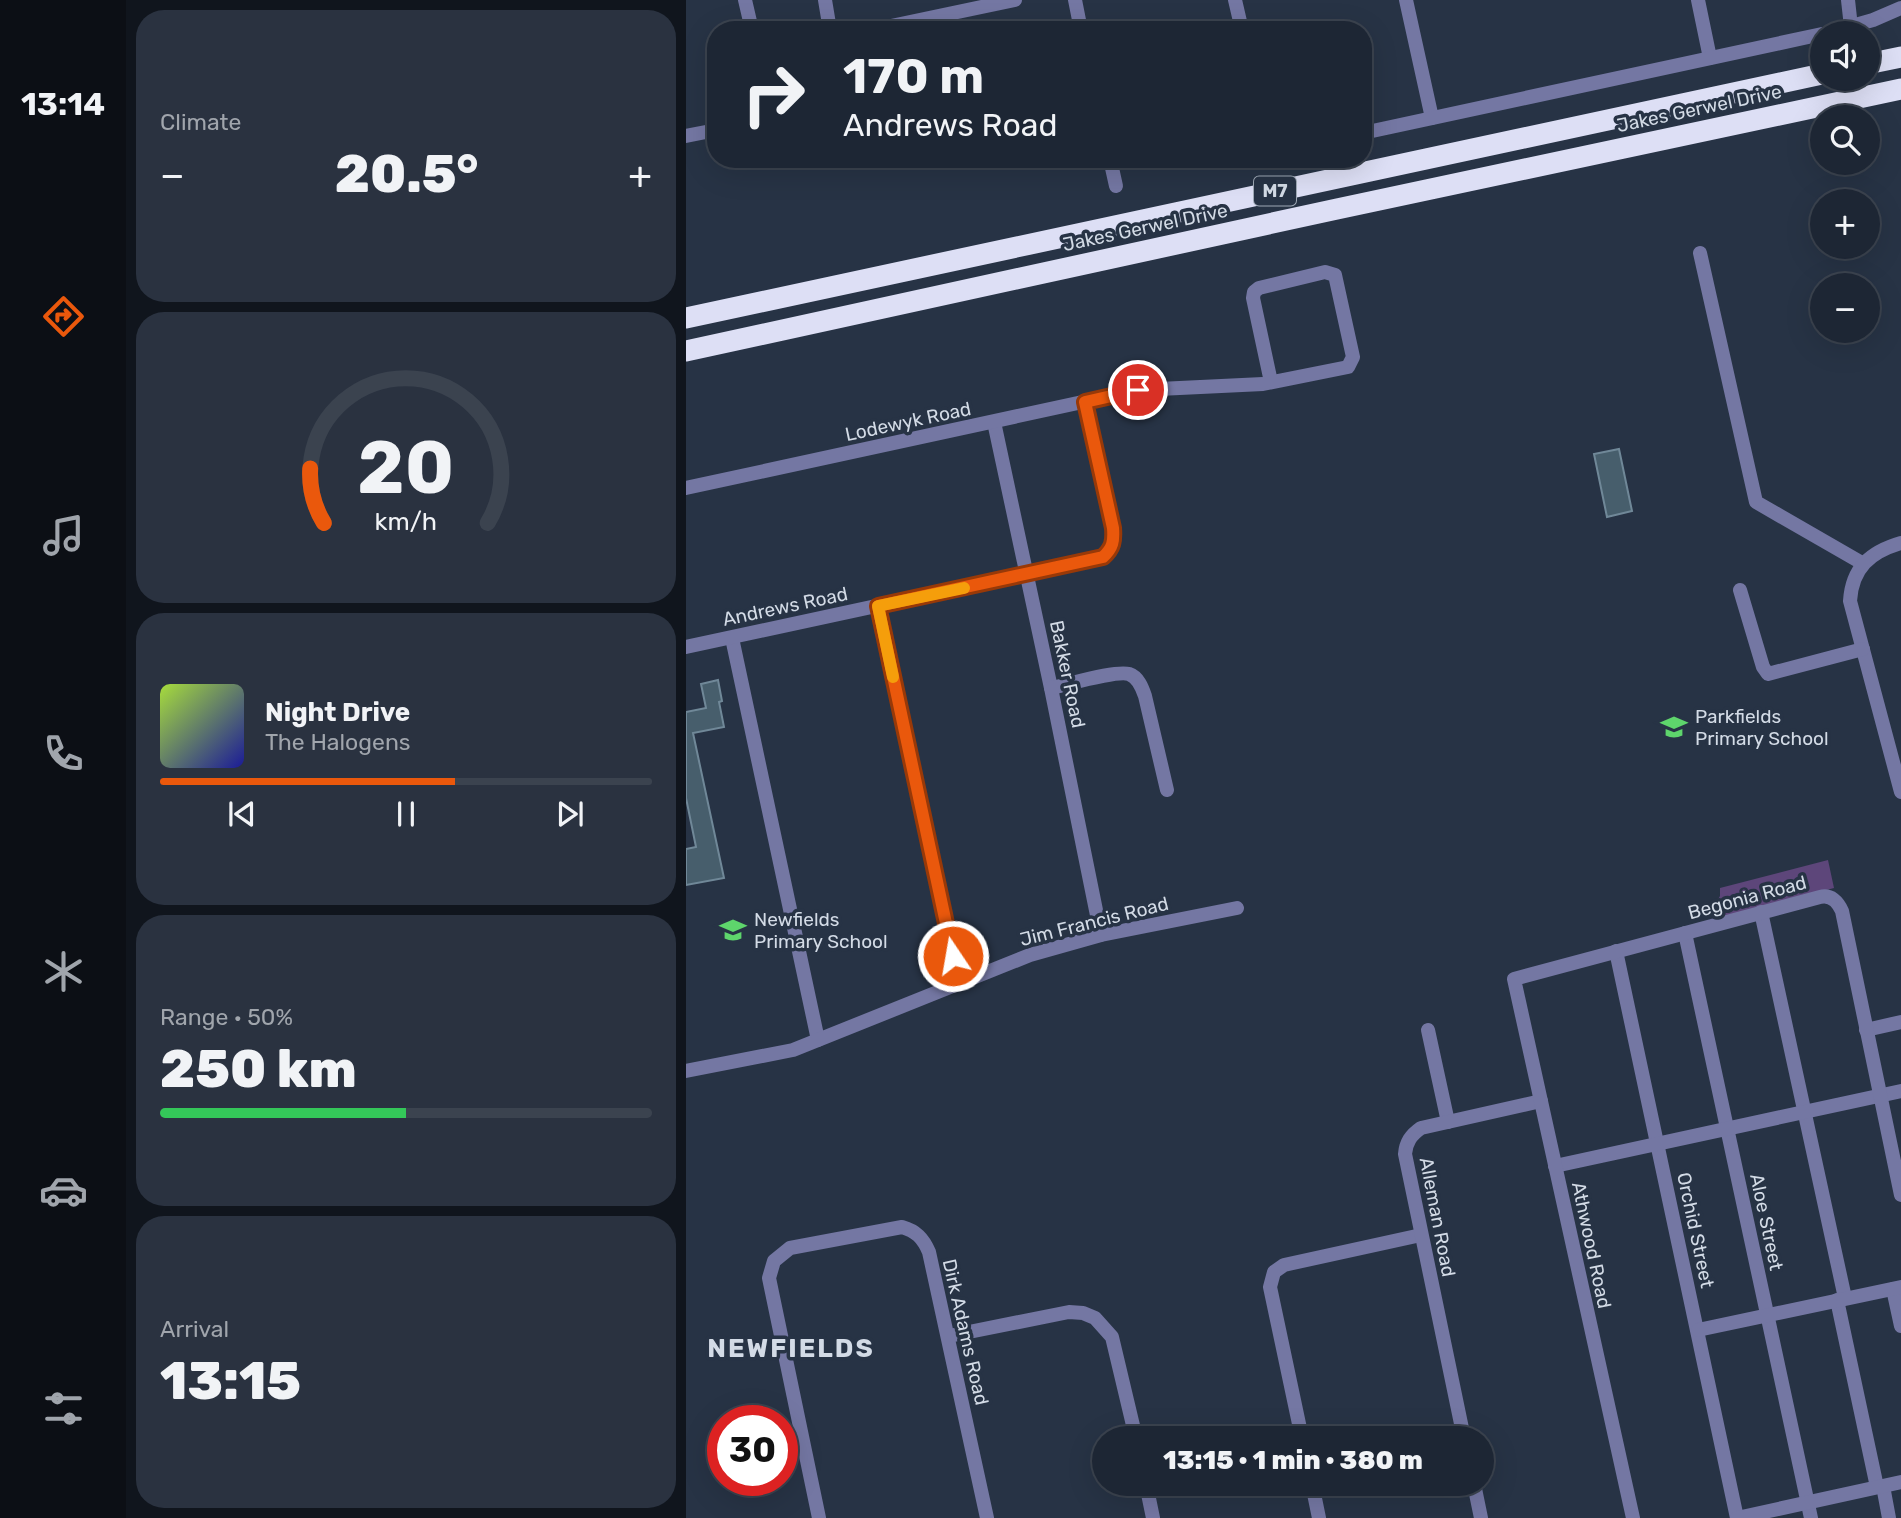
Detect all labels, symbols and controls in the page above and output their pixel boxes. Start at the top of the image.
map controls [1810,21,1880,343]
button: sound [1810,21,1880,91]
text: 170 m [843,47,984,105]
icon: right [728,49,819,140]
street label: Jakes Gerwel Drive [1614,80,1784,137]
text: 13:14 [21,85,105,123]
button: search [1810,105,1880,175]
text: Andrews Road [843,106,1057,144]
text: Climate [160,108,241,136]
text: 20.5° [335,143,478,205]
text: − [160,152,185,198]
text: + [628,152,652,198]
road number: M7 [1254,176,1296,206]
button: + [1810,189,1880,259]
street label: Jakes Gerwel Drive [1060,199,1230,256]
button: − [1810,273,1880,343]
icon: directions [39,292,88,341]
pin [1108,360,1168,420]
icon: arrive [1119,371,1157,409]
street label: Lodewyk Road [843,397,973,446]
text: 20 [358,426,454,512]
text: km/h [375,507,437,536]
icon: music [39,511,88,560]
street label: Andrews Road [720,582,850,631]
street label: Bakker Road [1045,618,1090,730]
text: Night Drive [265,697,410,728]
place label: Parkfields Primary School [1695,705,1829,750]
school or university icon: Parkfields Primary School [1659,712,1689,742]
text: The Halogens [265,728,411,756]
icon: phone [39,729,88,778]
icon: previous [223,795,261,833]
icon: pause [387,795,425,833]
icon: next [551,795,589,833]
street label: Begonia Road [1685,871,1809,924]
street label: Jim Francis Road [1017,892,1171,951]
place label: Newfields Primary School [754,908,888,953]
school or university icon: Newfields Primary School [718,915,748,945]
position arrow [916,919,990,993]
icon: climate [39,947,88,996]
text: Range · 50% [160,1003,293,1031]
text: 250 km [160,1038,357,1100]
street label: Alleman Road [1415,1155,1460,1279]
icon: car [39,1166,88,1215]
street label: Orchid Street [1672,1170,1719,1290]
street label: Aloe Street [1745,1172,1788,1273]
street label: Athwood Road [1567,1180,1616,1311]
street label: Dirk Adams Road [938,1257,994,1407]
text: Arrival [160,1315,229,1343]
district label: NEWFIELDS [707,1333,875,1364]
text: 13:15 [160,1350,301,1412]
icon: filters [39,1384,88,1433]
speed limit sign: 30 [707,1405,798,1496]
text: 13:15 · 1 min · 380 m [1163,1445,1423,1476]

